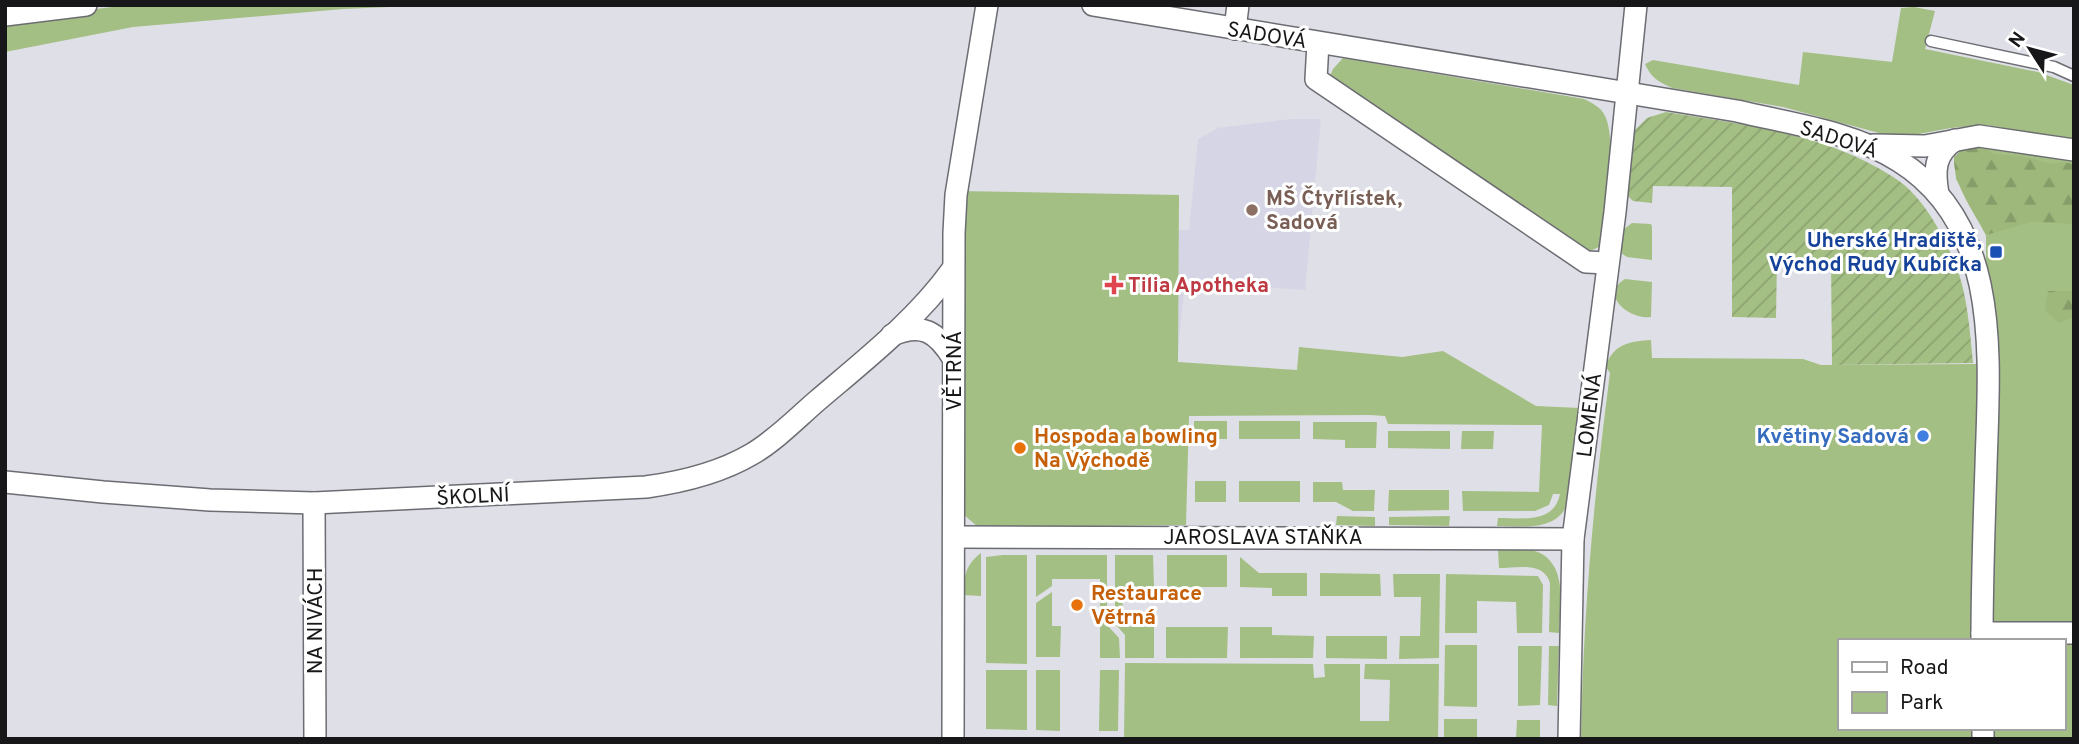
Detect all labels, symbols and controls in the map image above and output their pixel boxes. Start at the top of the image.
north arrow [1995,14,2065,84]
street label: SADOVÁ [1225,16,1309,56]
text: N [2004,28,2032,53]
street label: SADOVÁ [1796,114,1881,166]
place label: MŠ Čtyřlístek, Sadová [1266,185,1402,237]
marker: MŠ Čtyřlístek, Sadová [1244,202,1260,218]
place label: Uherské Hradiště, Východ Rudy Kubíčka [1769,228,1982,279]
marker: Uherské Hradiště, Východ Rudy Kubíčka [1988,244,2004,260]
place label: Tilia Apotheka [1128,273,1269,300]
marker: Tilia Apotheka [1106,277,1122,293]
street label: VĚTRNÁ [941,331,969,411]
street label: LOMENÁ [1571,371,1609,459]
place label: Hospoda a bowling Na Východě [1034,424,1218,475]
place label: Květiny Sadová [1756,424,1909,451]
marker: Květiny Sadová [1915,428,1931,444]
marker: Hospoda a bowling Na Východě [1012,440,1028,456]
street label: ŠKOLNÍ [436,481,512,513]
street label: JAROSLAVA STAŇKA [1163,524,1363,552]
street label: NA NIVÁCH [302,568,330,674]
place label: Restaurace Větrná [1091,581,1202,632]
marker: Restaurace Větrná [1069,597,1085,613]
legend [1838,639,2065,730]
text: Road [1900,655,1949,682]
text: Park [1900,690,1943,717]

